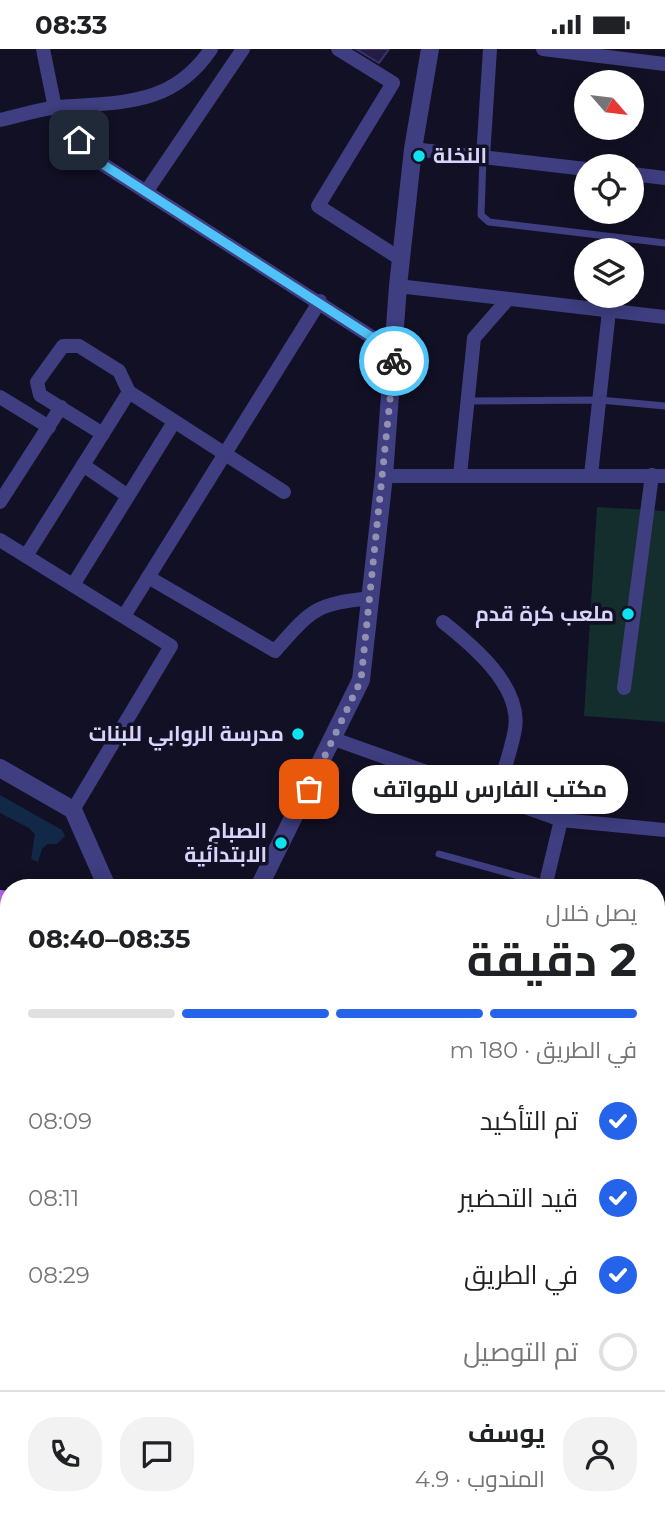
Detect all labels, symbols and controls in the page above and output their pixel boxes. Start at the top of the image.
text: 08:33 [35,9,107,41]
north arrow [574,70,644,140]
map controls [574,70,644,308]
pin [49,110,109,170]
icon: home [60,121,98,159]
place label: النخلة [433,143,487,168]
marker: النخلة [411,148,427,164]
button: locate [574,154,644,224]
button: layers [574,238,644,308]
courier [359,326,429,396]
icon: bike [375,342,413,380]
place label: ملعب كرة قدم [475,601,614,628]
marker: ملعب كرة قدم [620,606,636,622]
place label: مدرسة الروابي للبنات [89,721,284,751]
marker: مدرسة الروابي للبنات [290,726,306,742]
pin [279,759,339,819]
callout: مكتب الفارس للهواتف [351,765,628,813]
icon: bag [290,770,328,808]
text: مكتب الفارس للهواتف [373,775,607,803]
place label: الصباح الابتدائية [184,818,267,867]
marker: الصباح الابتدائية [273,835,289,851]
text: يصل خلال [546,899,637,927]
text: 08:35–08:40 [28,923,190,955]
text: 2 دقيقة [467,931,637,988]
text: في الطريق · 180 m [450,1036,637,1064]
icon: check [599,1102,637,1140]
text: تم التأكيد [480,1105,578,1137]
text: 08:09 [28,1107,92,1135]
icon: check [599,1179,637,1217]
text: قيد التحضير [459,1182,578,1214]
text: 08:11 [28,1184,79,1212]
icon: check [599,1256,637,1294]
text: في الطريق [464,1259,578,1291]
text: 08:29 [28,1261,90,1289]
text: تم التوصيل [463,1336,578,1368]
button: phone [28,1417,102,1491]
button: chat [120,1417,194,1491]
text: يوسف [468,1417,545,1449]
button: person [563,1417,637,1491]
text: المندوب · 4.9 [415,1465,545,1493]

